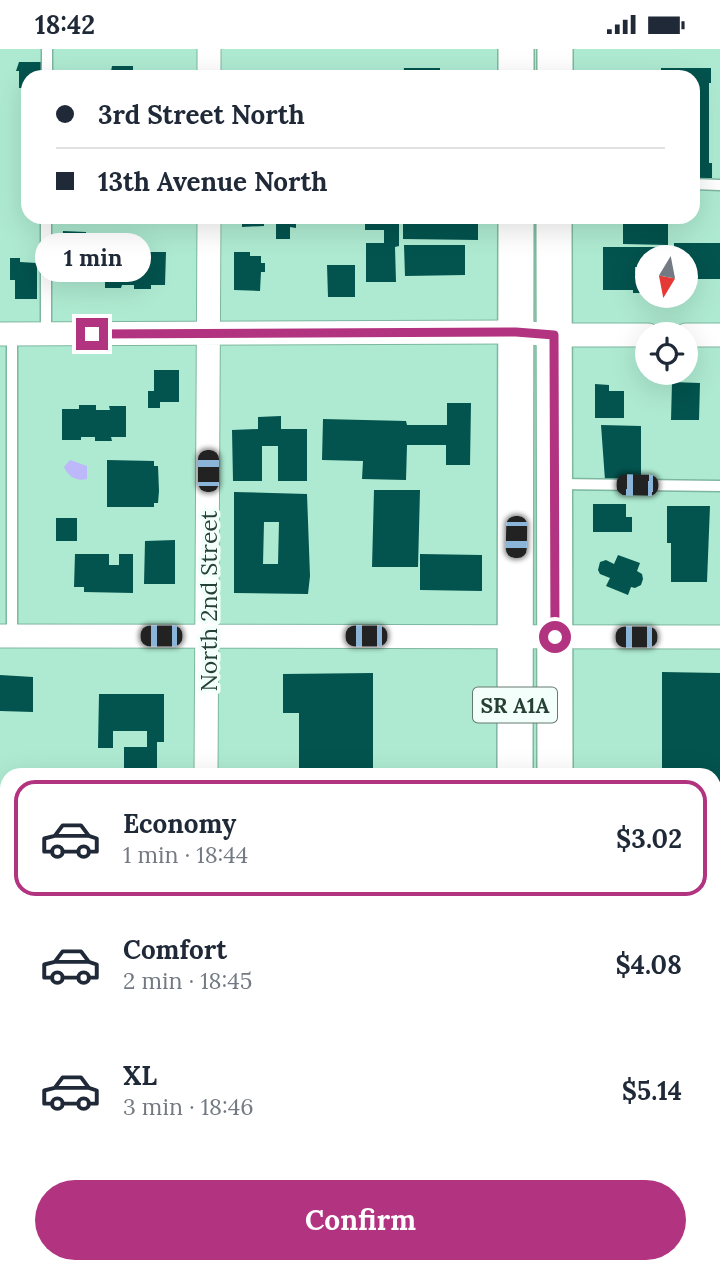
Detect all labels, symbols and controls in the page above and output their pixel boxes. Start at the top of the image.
text: 18:42 [35,8,95,41]
text: 3rd Street North [98,98,305,131]
text: 13th Avenue North [98,165,327,198]
callout: 1 min [34,233,150,281]
text: 1 min [64,243,122,272]
north arrow [635,245,698,308]
map controls [635,245,698,385]
route end [76,318,108,350]
button: locate [635,322,698,385]
car [198,450,219,492]
car [616,474,659,496]
street label: North 2nd Street [194,510,223,691]
car [506,516,527,558]
route start [539,621,571,653]
car [141,626,183,647]
car [346,626,388,647]
car [616,627,658,648]
road number: SR A1A [473,687,557,723]
icon: car [39,807,102,870]
text: Economy [123,807,236,840]
text: $3.02 [616,822,682,855]
text: 1 min · 18:44 [123,840,248,869]
icon: car [39,933,102,996]
text: Comfort [123,933,227,966]
text: $4.08 [615,948,682,981]
text: 2 min · 18:45 [123,966,252,995]
icon: car [39,1059,102,1122]
text: XL [123,1059,157,1092]
text: $5.14 [622,1074,682,1107]
text: 3 min · 18:46 [123,1092,254,1121]
button: Confirm [35,1180,686,1260]

